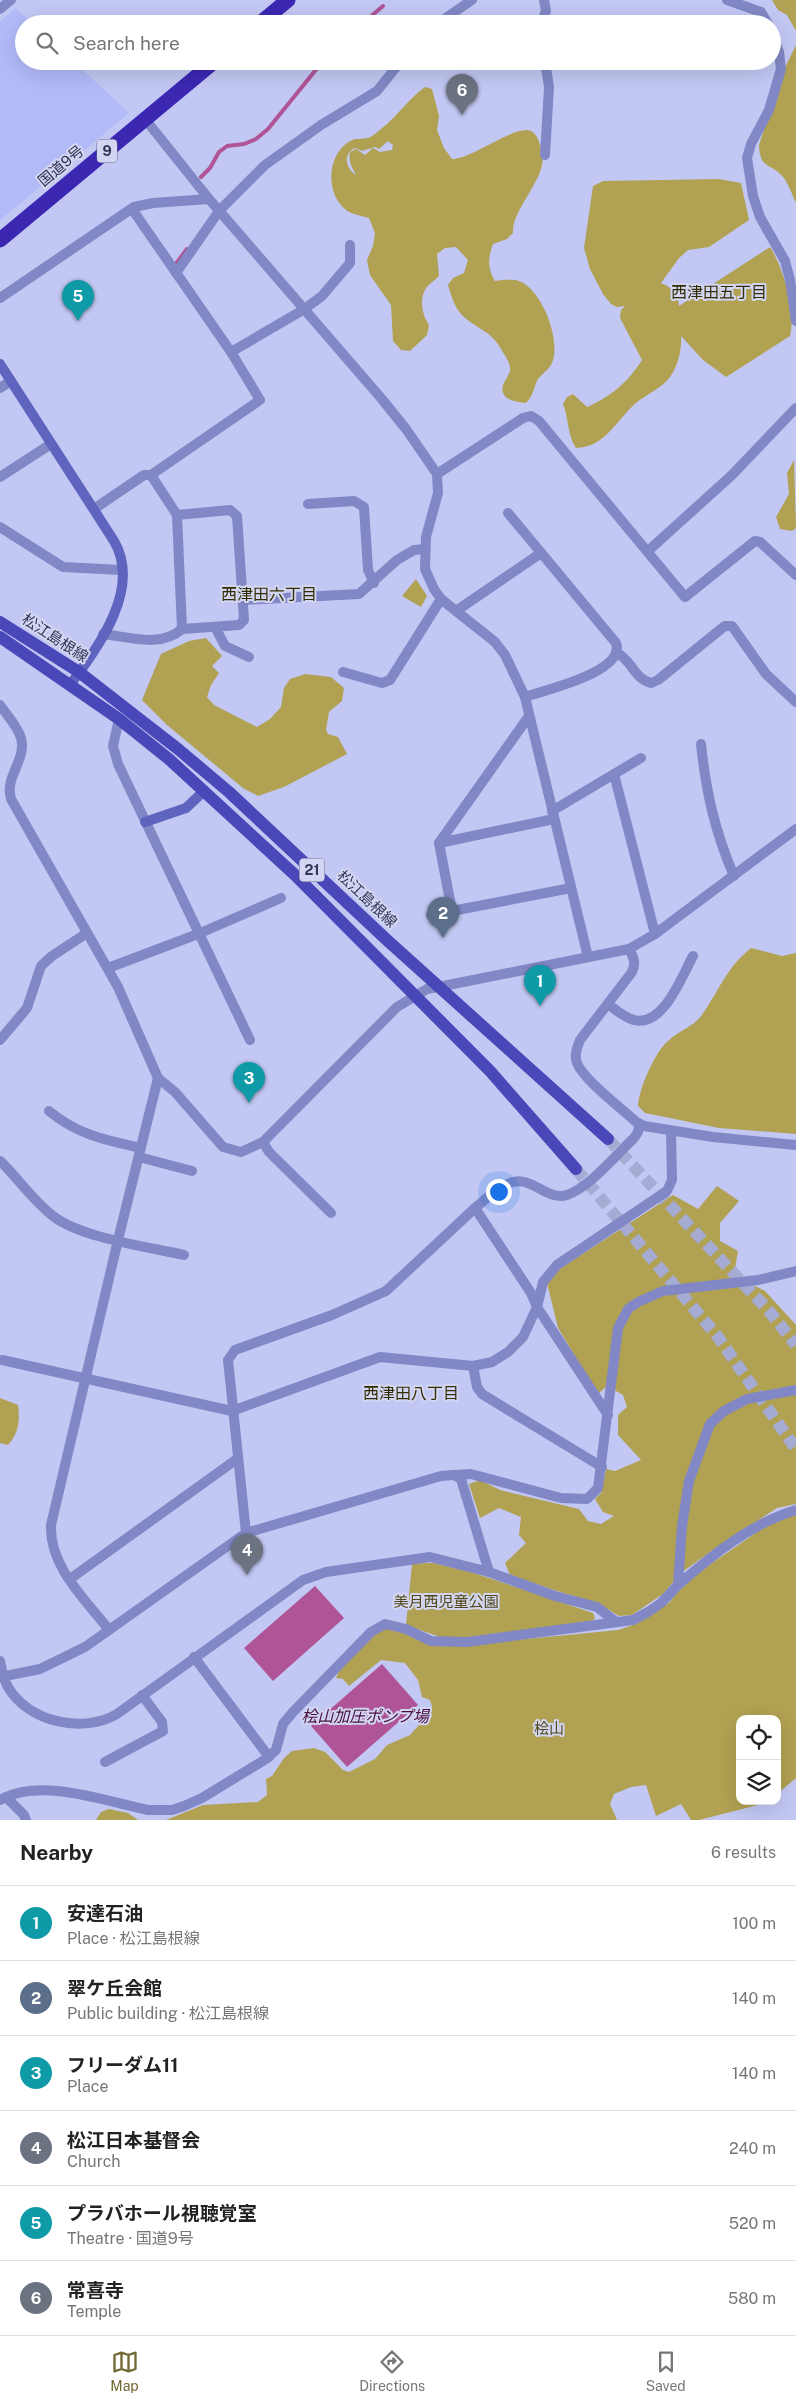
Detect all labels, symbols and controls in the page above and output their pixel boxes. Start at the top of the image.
search box [15,15,781,70]
icon: search [33,29,61,57]
text: Search here [73,32,180,54]
pin: 6 [446,74,478,115]
road number: 9 [97,140,117,162]
street label: 国道9号 [34,142,87,190]
pin: 5 [62,280,94,321]
district label: 西津田五丁目 [671,283,767,302]
district label: 西津田六丁目 [221,585,317,604]
street label: 松江島根線 [19,610,91,665]
road number: 21 [300,858,324,882]
street label: 松江島根線 [334,867,401,930]
pin: 2 [427,897,459,938]
pin: 1 [524,965,556,1006]
pin: 3 [233,1062,265,1103]
your location [486,1179,512,1205]
district label: 西津田八丁目 [363,1384,459,1403]
pin: 4 [231,1534,263,1575]
park label: 美月西児童公園 [393,1593,499,1610]
water label: 桧山加圧ポンプ場 [301,1707,431,1726]
map controls [736,1715,781,1805]
button: locate [736,1715,781,1760]
park label: 桧山 [534,1720,564,1737]
button: layers [736,1760,781,1805]
text: Nearby [20,1840,93,1865]
text: 6 results [711,1843,776,1862]
text: 安達石油 [67,1902,143,1924]
text: 1 [33,1914,39,1933]
text: 100 m [732,1914,776,1933]
text: Place · 松江島根線 [67,1929,200,1948]
text: 翠ケ丘会館 [67,1977,162,1999]
text: 2 [31,1989,41,2008]
text: 140 m [732,1989,776,2008]
text: Public building · 松江島根線 [67,2004,269,2023]
text: フリーダム11 [67,2054,178,2076]
text: 3 [31,2064,41,2083]
text: 140 m [732,2064,776,2083]
text: Place [67,2077,109,2096]
text: 松江日本基督会 [67,2129,200,2151]
text: 4 [31,2139,41,2158]
text: 240 m [729,2139,776,2158]
text: Church [67,2152,121,2171]
text: プラバホール視聴覚室 [67,2202,257,2224]
text: 5 [31,2214,41,2233]
text: 520 m [729,2214,776,2233]
text: Theatre · 国道9号 [67,2229,194,2248]
text: 常喜寺 [67,2279,124,2301]
text: 6 [31,2289,41,2308]
text: 580 m [728,2289,776,2308]
text: Temple [67,2302,121,2321]
tab: Map [110,2348,139,2394]
tab: Directions [359,2348,425,2394]
tab: Saved [646,2348,686,2394]

